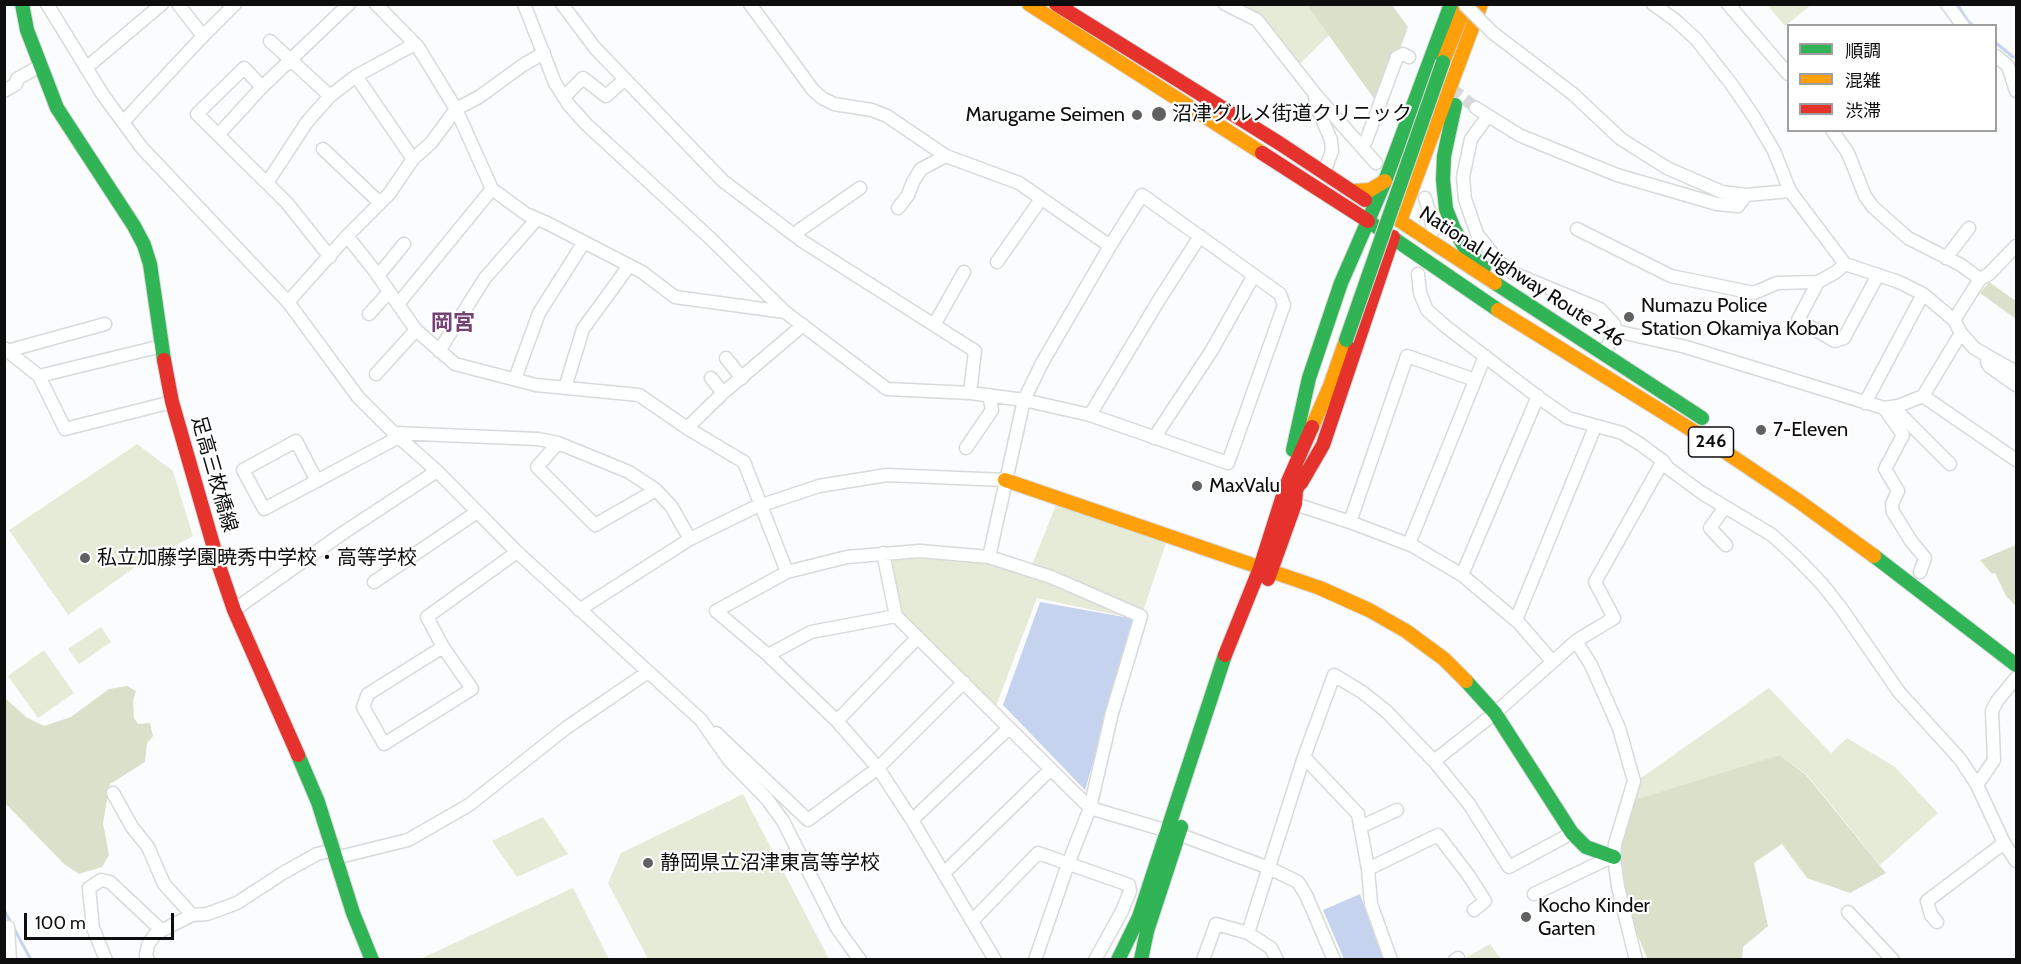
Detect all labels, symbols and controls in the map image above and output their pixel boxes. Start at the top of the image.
legend [1787,24,1997,132]
text: 順調 [1845,40,1881,62]
text: 混雑 [1845,70,1881,92]
text: 渋滞 [1845,100,1881,122]
place label: 沼津グルメ街道クリニック [1172,102,1412,126]
place label: Marugame Seimen [966,103,1125,127]
marker: 沼津グルメ街道クリニック [1150,105,1168,123]
marker: Marugame Seimen [1130,108,1144,122]
street label: National Highway Route 246 [1415,202,1629,352]
place label: Numazu Police Station Okamiya Koban [1641,294,1839,341]
marker: Numazu Police Station Okamiya Koban [1622,310,1636,324]
district label: 岡宮 [431,311,475,337]
street label: 足高三枚橋線 [186,413,242,535]
place label: 7-Eleven [1773,418,1848,442]
marker: 7-Eleven [1754,423,1768,437]
road number: 246 [1688,427,1734,457]
place label: MaxValu [1209,474,1280,498]
marker: MaxValu [1190,479,1204,493]
place label: 私立加藤学園暁秀中学校・高等学校 [97,546,417,570]
marker: 私立加藤学園暁秀中学校・高等学校 [78,551,92,565]
place label: 静岡県立沼津東高等学校 [660,851,880,875]
marker: 静岡県立沼津東高等学校 [641,856,655,870]
place label: Kocho Kinder Garten [1538,894,1650,941]
scale bar [27,901,177,939]
marker: Kocho Kinder Garten [1519,910,1533,924]
text: 100 m [35,912,86,934]

